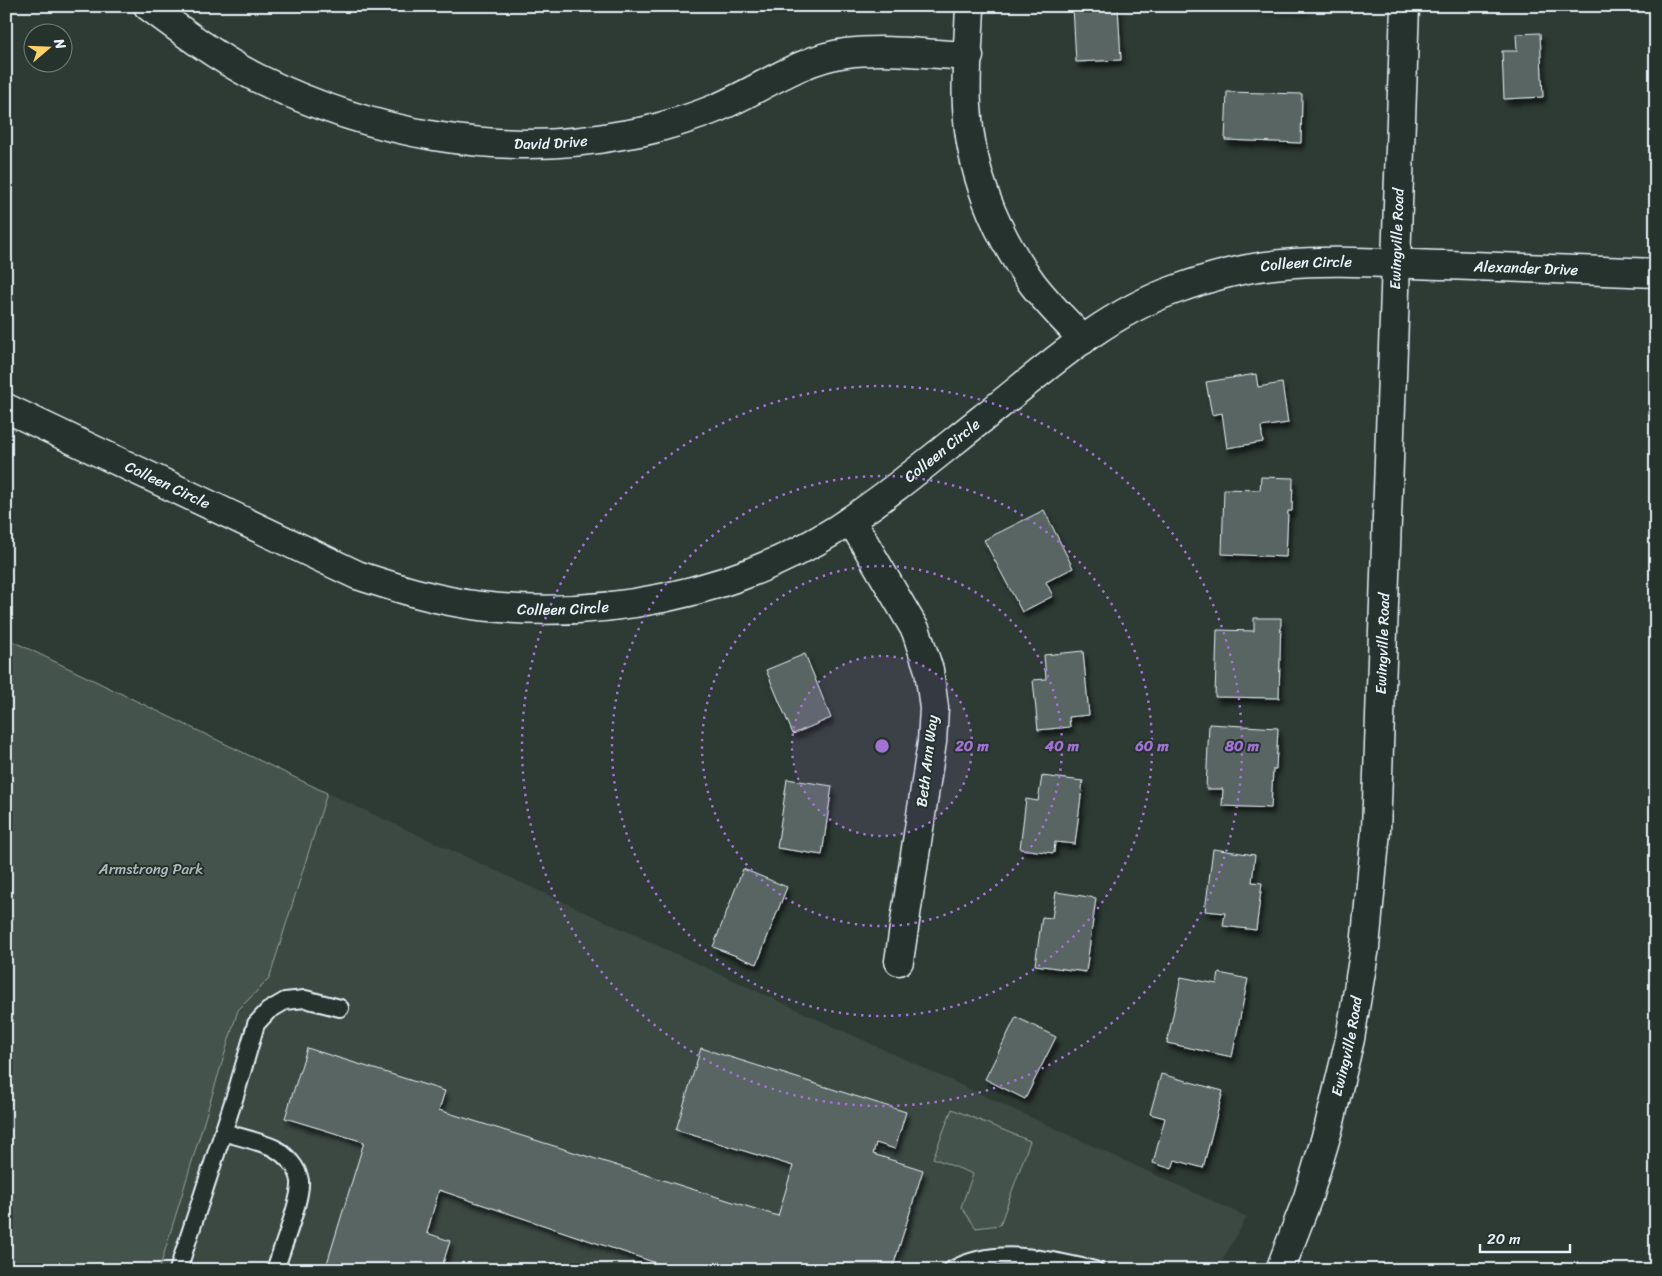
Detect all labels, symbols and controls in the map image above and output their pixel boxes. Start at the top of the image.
north arrow [22,22,72,72]
text: N [46,34,73,53]
street label: David Drive [514,127,589,157]
street label: Ewingville Road [1382,187,1412,290]
street label: Colleen Circle [1259,249,1353,279]
street label: Alexander Drive [1472,253,1579,283]
street label: Colleen Circle [898,412,986,489]
street label: Colleen Circle [121,453,215,516]
street label: Ewingville Road [1368,591,1397,695]
street label: Colleen Circle [517,593,610,623]
street label: Beth Ann Way [908,713,946,808]
text: 20 m [954,733,989,759]
text: 40 m [1044,733,1080,759]
text: 60 m [1134,733,1169,759]
text: 80 m [1224,733,1259,759]
centre of rings [873,737,891,755]
park label: Armstrong Park [98,856,203,882]
street label: Ewingville Road [1324,993,1370,1099]
scale bar [1480,1221,1570,1253]
text: 20 m [1487,1226,1521,1252]

